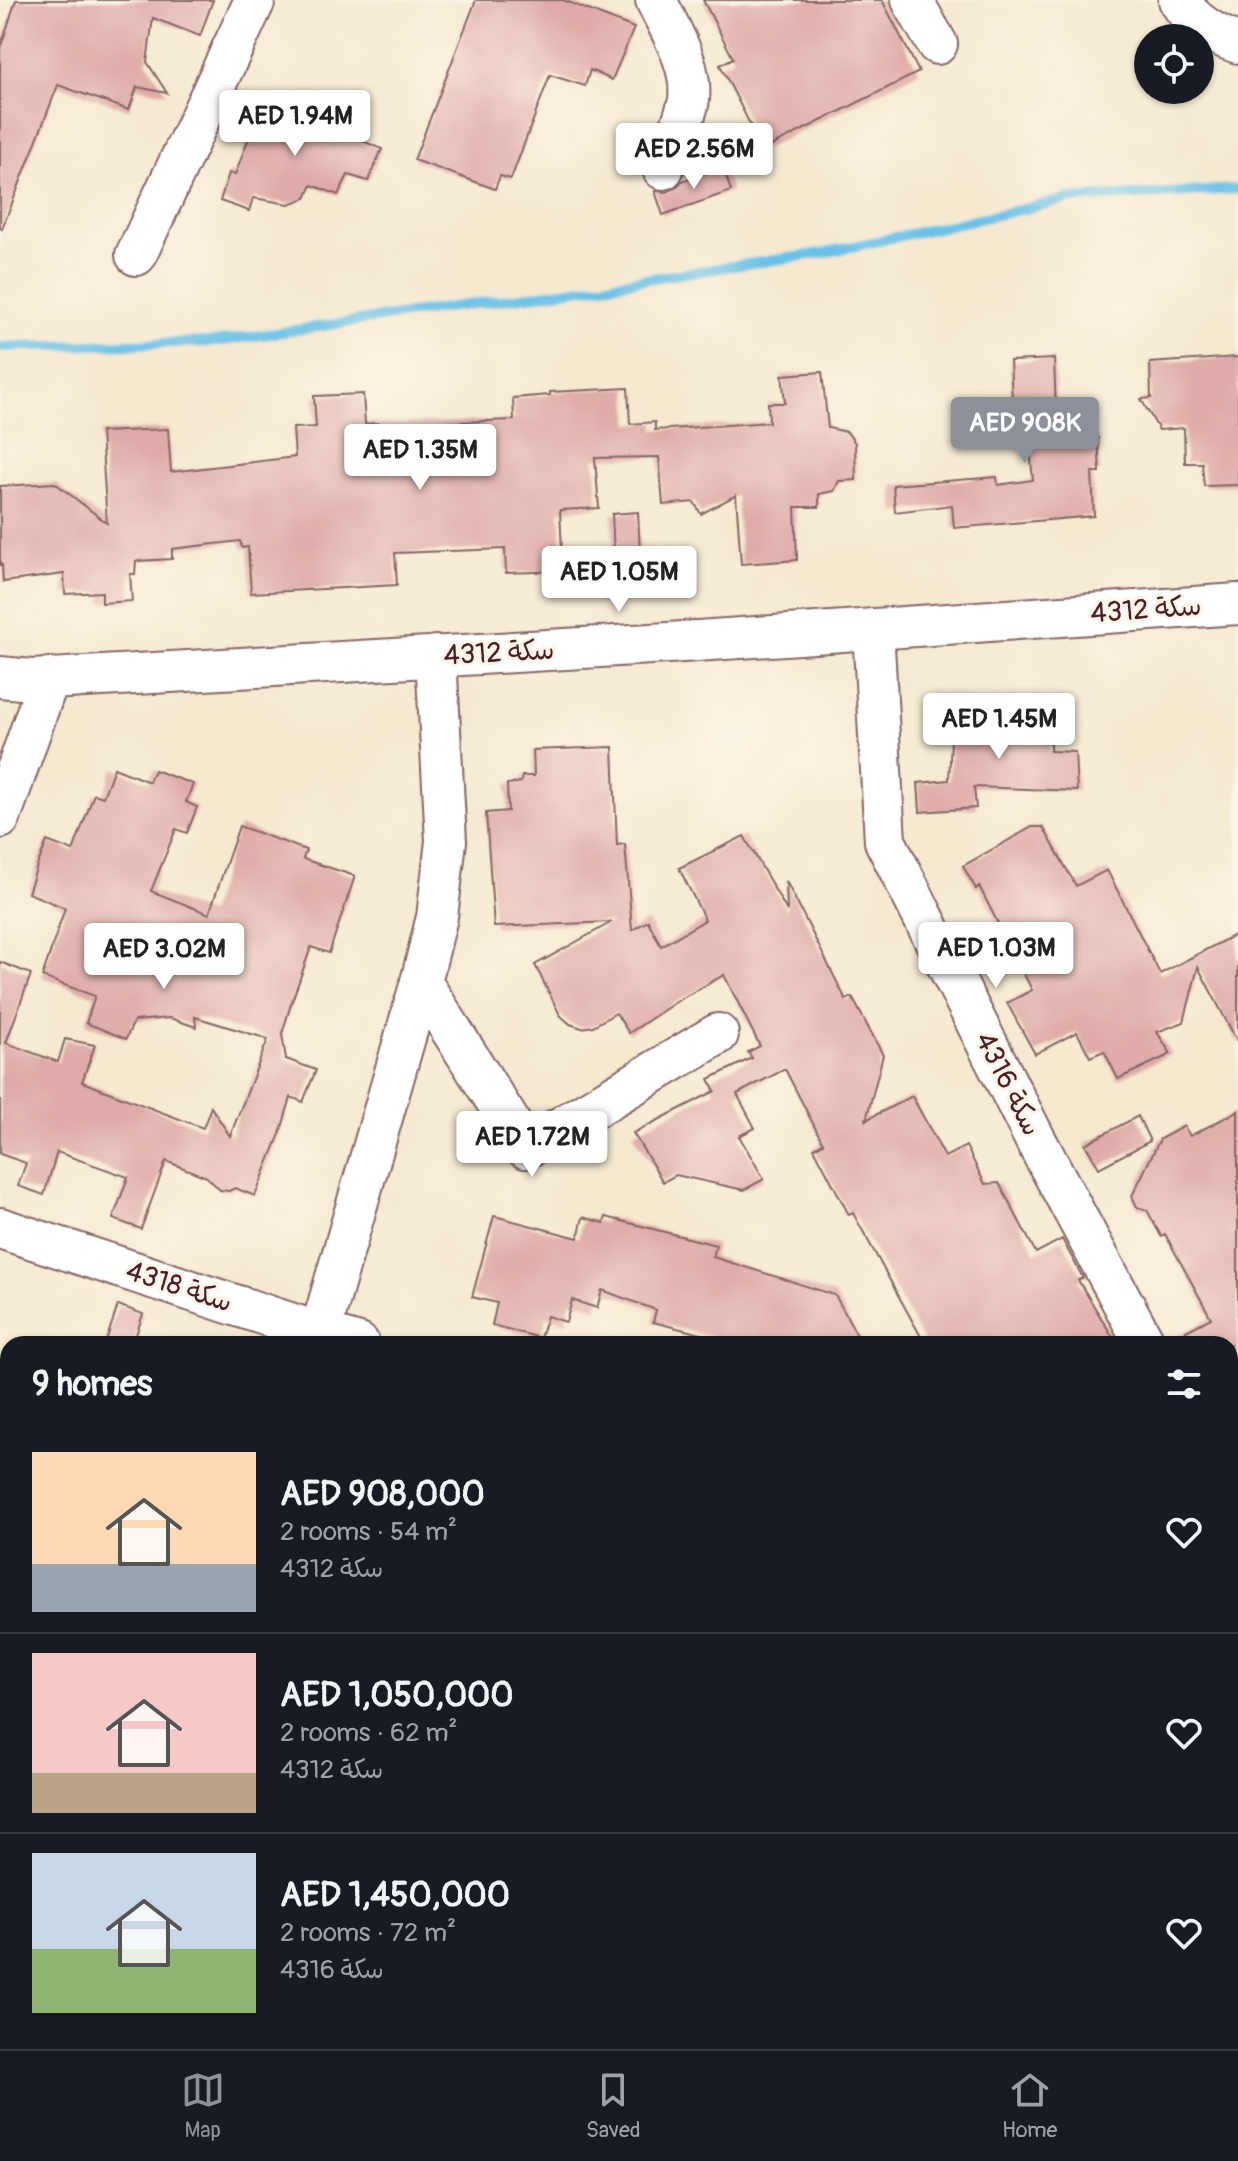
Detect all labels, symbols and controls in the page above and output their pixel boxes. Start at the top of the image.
map controls [1134,24,1214,104]
button: locate [1134,24,1214,104]
pin: AED 1.94M [203,90,387,158]
text: AED 1.94M [237,100,353,132]
pin: AED 2.56M [602,123,786,191]
text: AED 2.56M [634,133,754,165]
pin: AED 908K [942,397,1108,465]
text: AED 908K [969,407,1081,439]
pin: AED 1.35M [328,424,512,492]
text: AED 1.35M [362,434,478,466]
pin: AED 1.05M [527,546,711,614]
text: AED 1.05M [560,556,678,588]
street label: سكة 4312 [1089,589,1203,631]
street label: سكة 4312 [443,633,555,673]
pin: AED 1.45M [907,693,1091,761]
text: AED 1.45M [941,703,1057,735]
pin: AED 1.03M [904,922,1088,990]
pin: AED 3.02M [72,923,256,991]
text: AED 1.03M [936,932,1056,964]
text: AED 3.02M [102,933,226,965]
street label: سكة 4316 [967,1026,1049,1142]
pin: AED 1.72M [440,1111,624,1179]
text: AED 1.72M [474,1121,590,1153]
street label: سكة 4318 [121,1253,237,1321]
icon: filters [1162,1362,1206,1406]
text: 9 homes [32,1363,152,1406]
text: AED 908,000 [280,1473,485,1516]
icon: home [96,1484,192,1580]
icon: heart [1162,1510,1206,1554]
text: 2 rooms · 54 m² [280,1516,457,1548]
text: سكة 4312 [280,1553,383,1585]
text: AED 1,050,000 [280,1674,514,1717]
icon: home [96,1685,192,1781]
icon: heart [1162,1711,1206,1755]
text: 2 rooms · 62 m² [280,1717,457,1749]
text: سكة 4312 [280,1754,383,1786]
text: AED 1,450,000 [280,1874,510,1917]
icon: home [96,1885,192,1981]
icon: heart [1162,1911,1206,1955]
text: 2 rooms · 72 m² [280,1917,456,1949]
text: سكة 4316 [280,1954,384,1986]
tab: Map [181,2068,225,2144]
tab: Saved [586,2068,641,2144]
tab: Home [1002,2068,1057,2144]

